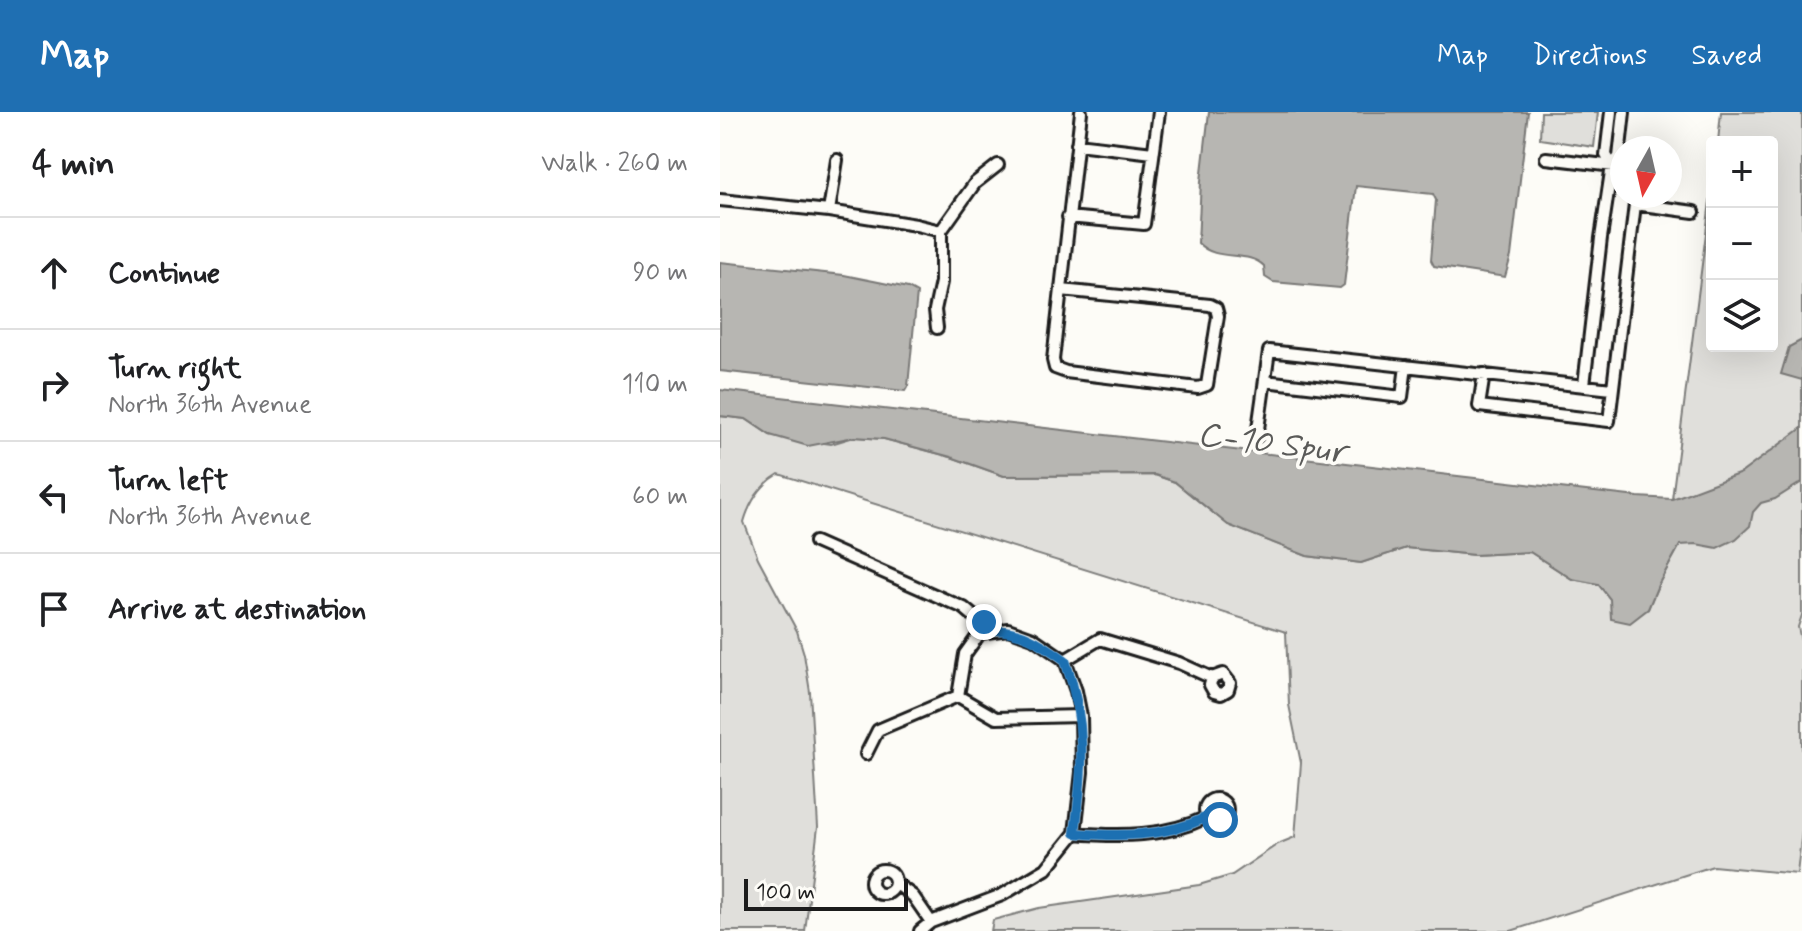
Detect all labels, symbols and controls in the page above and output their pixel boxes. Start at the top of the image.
text: Map [40,32,110,81]
text: Map [1437,38,1488,75]
text: Directions [1532,38,1647,75]
text: Saved [1691,38,1762,75]
north arrow [1610,136,1682,208]
map controls [1706,136,1778,352]
button: + [1706,136,1778,208]
text: 4 min [32,142,115,187]
text: Walk · 260 m [541,147,688,181]
button: − [1706,208,1778,280]
icon: ahead [32,251,76,295]
text: Continue [108,254,220,293]
text: 90 m [633,256,688,290]
button: layers [1706,280,1778,352]
text: Turn right [108,349,241,388]
icon: right [32,363,76,407]
text: 110 m [622,368,688,402]
text: North 36th Avenue [108,388,312,422]
water label: C-10 Spur [1195,413,1354,476]
text: Turn left [108,461,228,500]
icon: left [32,475,76,519]
text: 60 m [632,480,688,514]
text: North 36th Avenue [108,500,312,534]
icon: arrive [32,587,76,631]
text: Arrive at destination [108,590,366,629]
route end [966,604,1002,640]
route start [1202,802,1238,838]
scale bar [744,875,908,911]
text: 100 m [756,879,815,907]

